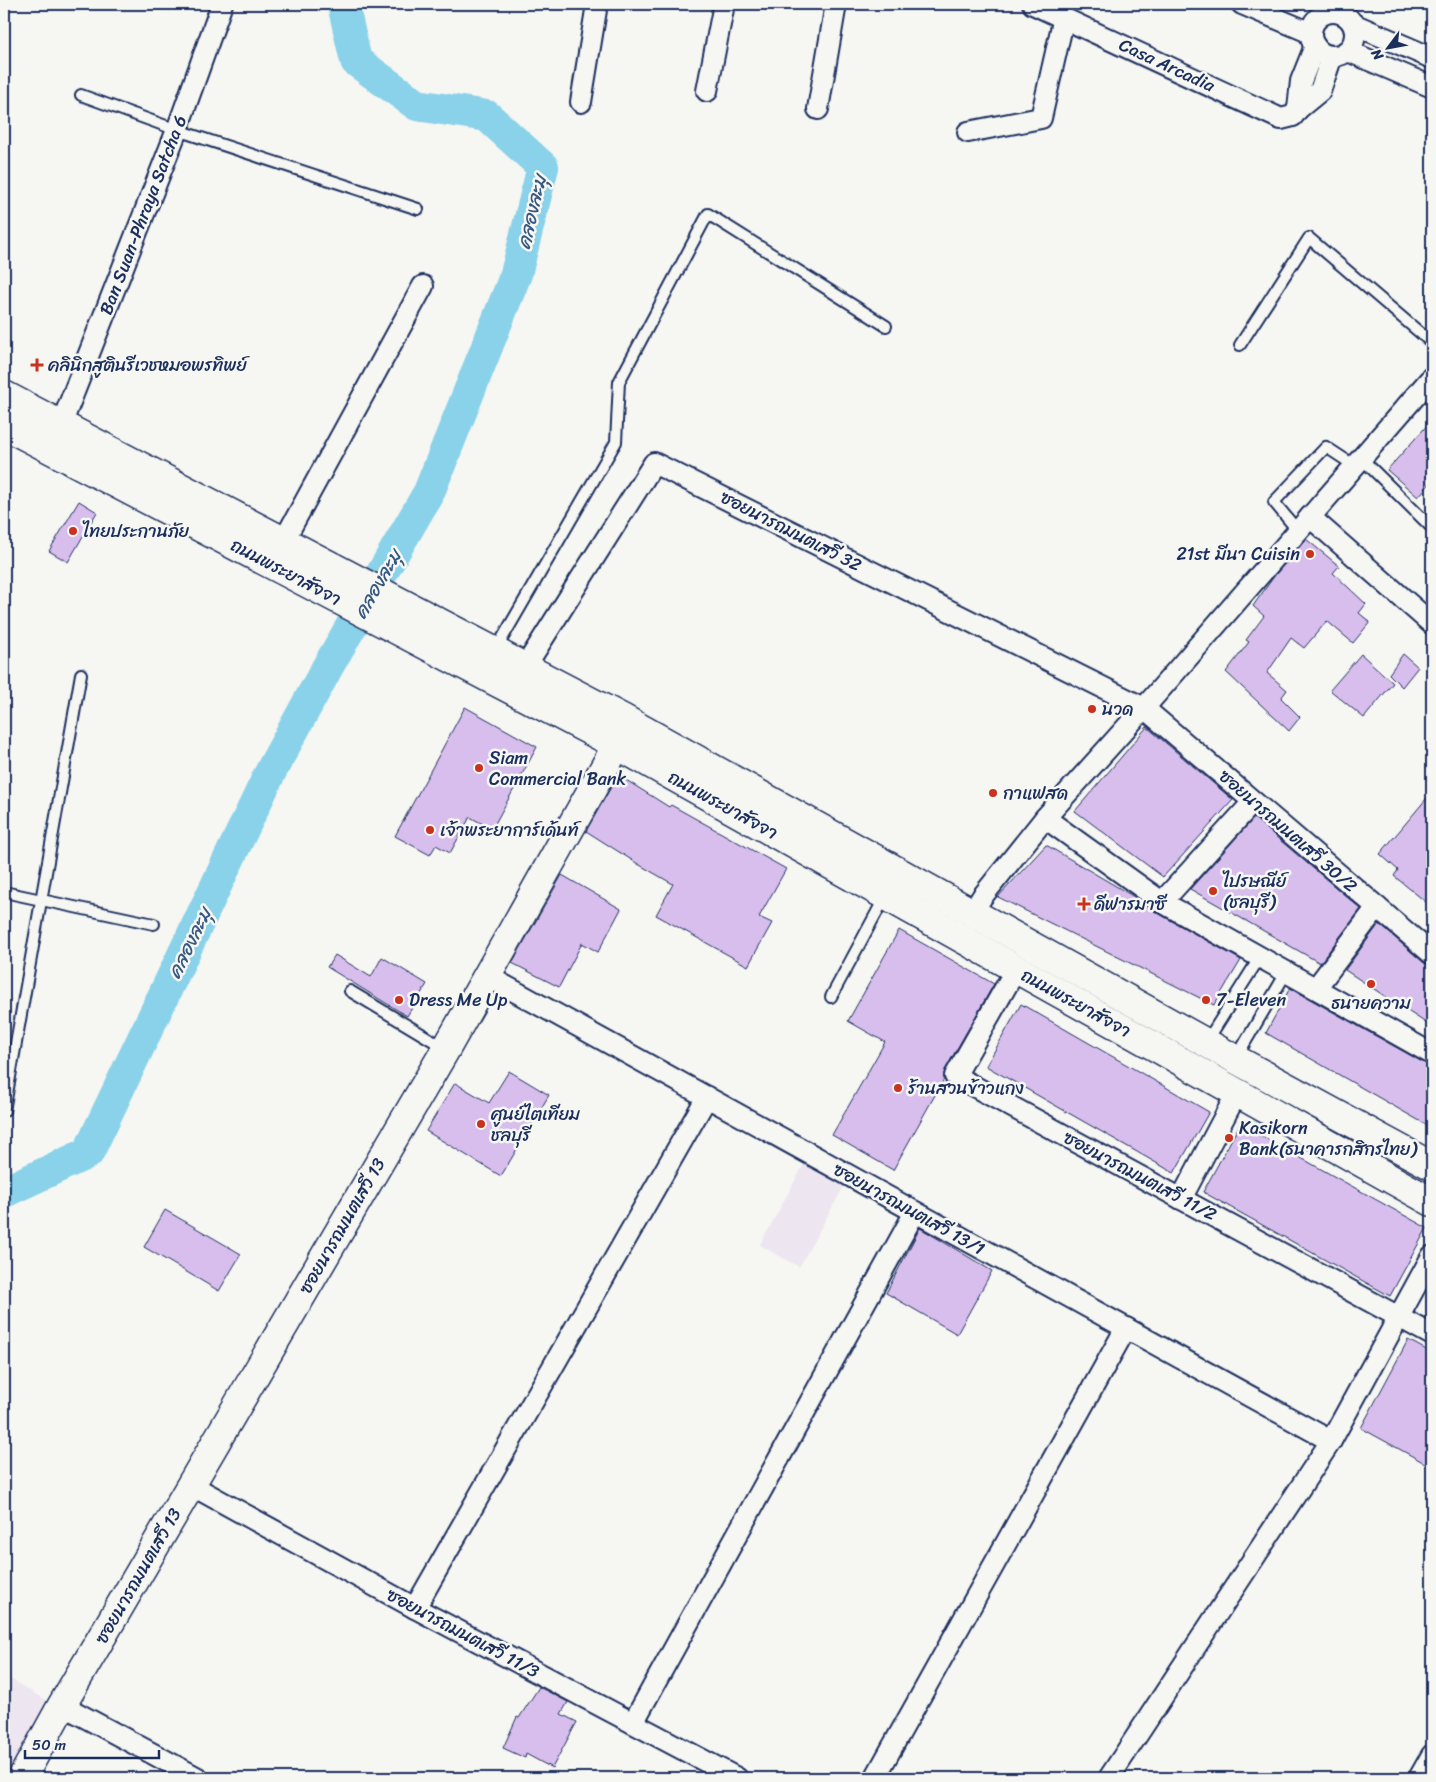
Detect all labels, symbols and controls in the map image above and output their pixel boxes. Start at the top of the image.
north arrow [1364,22,1414,72]
street label: Casa Arcadia [1114,29,1221,102]
text: N [1364,44,1391,66]
street label: Ban Suan-Phraya Satcha 6 [90,110,196,320]
water label: คลองละมุ [507,169,557,252]
place label: คลินิกสูตินรีเวชหมอพรทิพย์ [48,349,250,381]
marker: คลินิกสูตินรีเวชหมอพรทิพย์ [30,358,44,372]
street label: ซอยนารถมนตเสวี 32 [714,481,868,581]
place label: ไทยประกานภัย [82,515,190,547]
marker: ไทยประกานภัย [67,525,79,537]
street label: ถนนพระยาสัจจา [225,529,347,615]
place label: 21st มีนา Cuisin [1176,538,1300,570]
water label: คลองละมุ [344,541,412,625]
marker: 21st มีนา Cuisin [1304,548,1316,560]
place label: นวด [1102,693,1133,725]
marker: นวด [1086,703,1098,715]
place label: Siam Commercial Bank [489,742,627,795]
street label: ถนนพระยาสัจจา [662,761,784,849]
street label: ซอยนารถมนตเสวี 30/2 [1211,761,1365,901]
marker: Siam Commercial Bank [473,762,485,774]
place label: กาแฟสด [1003,777,1068,809]
marker: กาแฟสด [987,787,999,799]
place label: เจ้าพระยาการ์เด้นท์ [440,814,582,846]
marker: เจ้าพระยาการ์เด้นท์ [424,824,436,836]
place label: ไปรษณีย์ (ชลบุรี) [1222,865,1289,918]
marker: ไปรษณีย์ (ชลบุรี) [1207,885,1219,897]
place label: ดีฟารมาซี [1094,888,1168,920]
marker: ดีฟารมาซี [1078,898,1090,910]
water label: คลองละมุ [158,899,222,984]
street label: ถนนพระยาสัจจา [1015,959,1137,1047]
marker: ธนายความ [1365,978,1377,990]
place label: Dress Me Up [409,984,508,1016]
place label: 7-Eleven [1216,984,1287,1016]
place label: ธนายความ [1331,987,1411,1019]
marker: Dress Me Up [393,994,405,1006]
marker: 7-Eleven [1200,994,1212,1006]
place label: ร้านสวนข้าวแกง [908,1072,1024,1104]
marker: ร้านสวนข้าวแกง [892,1082,904,1094]
place label: ศูนย์ไตเทียม ชลบุรี [490,1098,580,1151]
place label: Kasikorn Bank(ธนาคารกสิกรไทย) [1239,1112,1419,1165]
marker: ศูนย์ไตเทียม ชลบุรี [475,1118,487,1130]
street label: ซอยนารถมนตเสวี 11/2 [1057,1122,1223,1230]
marker: Kasikorn Bank(ธนาคารกสิกรไทย) [1223,1132,1235,1144]
street label: ซอยนารถมนตเสวี 13 [290,1152,394,1300]
street label: ซอยนารถมนตเสวี 13/1 [827,1154,991,1264]
street label: ซอยนารถมนตเสวี 13 [86,1502,190,1650]
street label: ซอยนารถมนตเสวี 11/3 [381,1579,546,1687]
scale bar [25,1727,159,1759]
text: 50 m [32,1732,67,1758]

